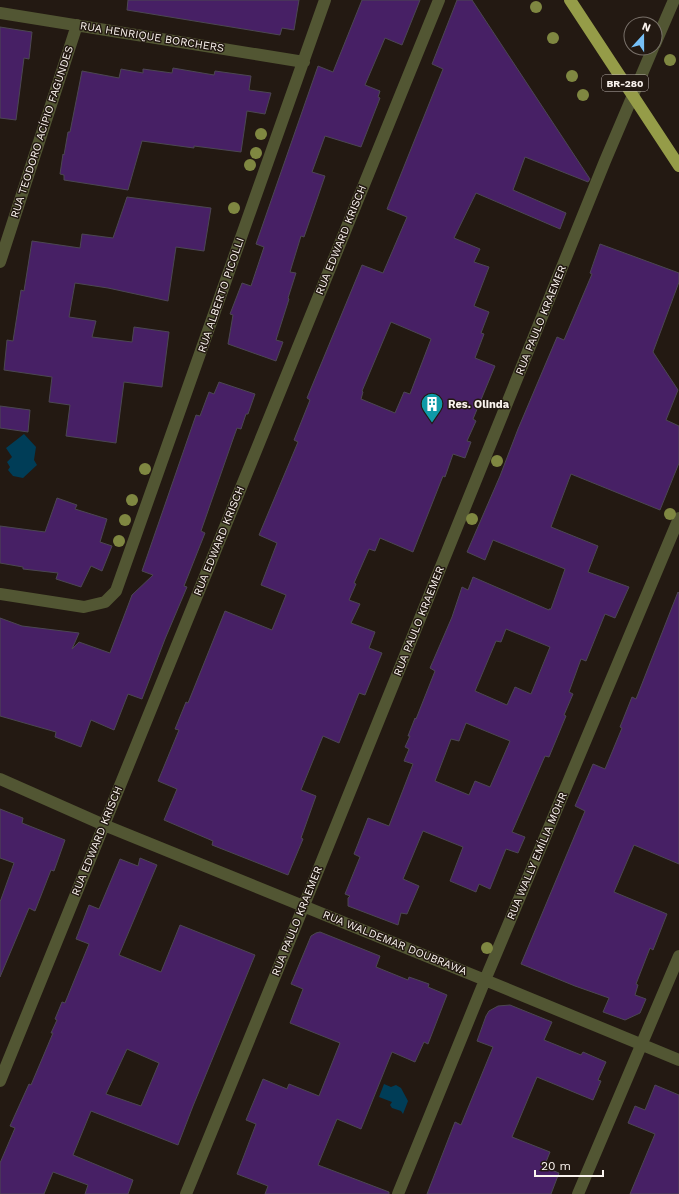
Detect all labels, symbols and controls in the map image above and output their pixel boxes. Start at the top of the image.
north arrow [623,16,663,56]
street label: RUA HENRIQUE BORCHERS [79,19,225,55]
text: N [640,20,653,35]
street label: RUA TEODORO ACÍPIO FAGUNDES [7,44,76,220]
road number: BR-280 [602,75,648,91]
street label: RUA EDWARD KRISCH [313,183,369,297]
street label: RUA ALBERTO PICOLLI [195,236,247,354]
street label: RUA PAULO KRAEMER [513,263,569,377]
building icon: Res. Olinda [419,391,445,424]
place label: Res. Olinda [448,398,510,411]
street label: RUA EDWARD KRISCH [191,484,247,598]
street label: RUA PAULO KRAEMER [391,564,447,678]
street label: RUA EDWARD KRISCH [69,784,125,898]
street label: RUA WALLY EMÍLIA MOHR [503,790,570,922]
street label: RUA PAULO KRAEMER [269,864,325,978]
street label: RUA WALDEMAR DOUBRAWA [321,908,469,978]
scale bar [535,1152,603,1178]
text: 20 m [541,1159,571,1173]

